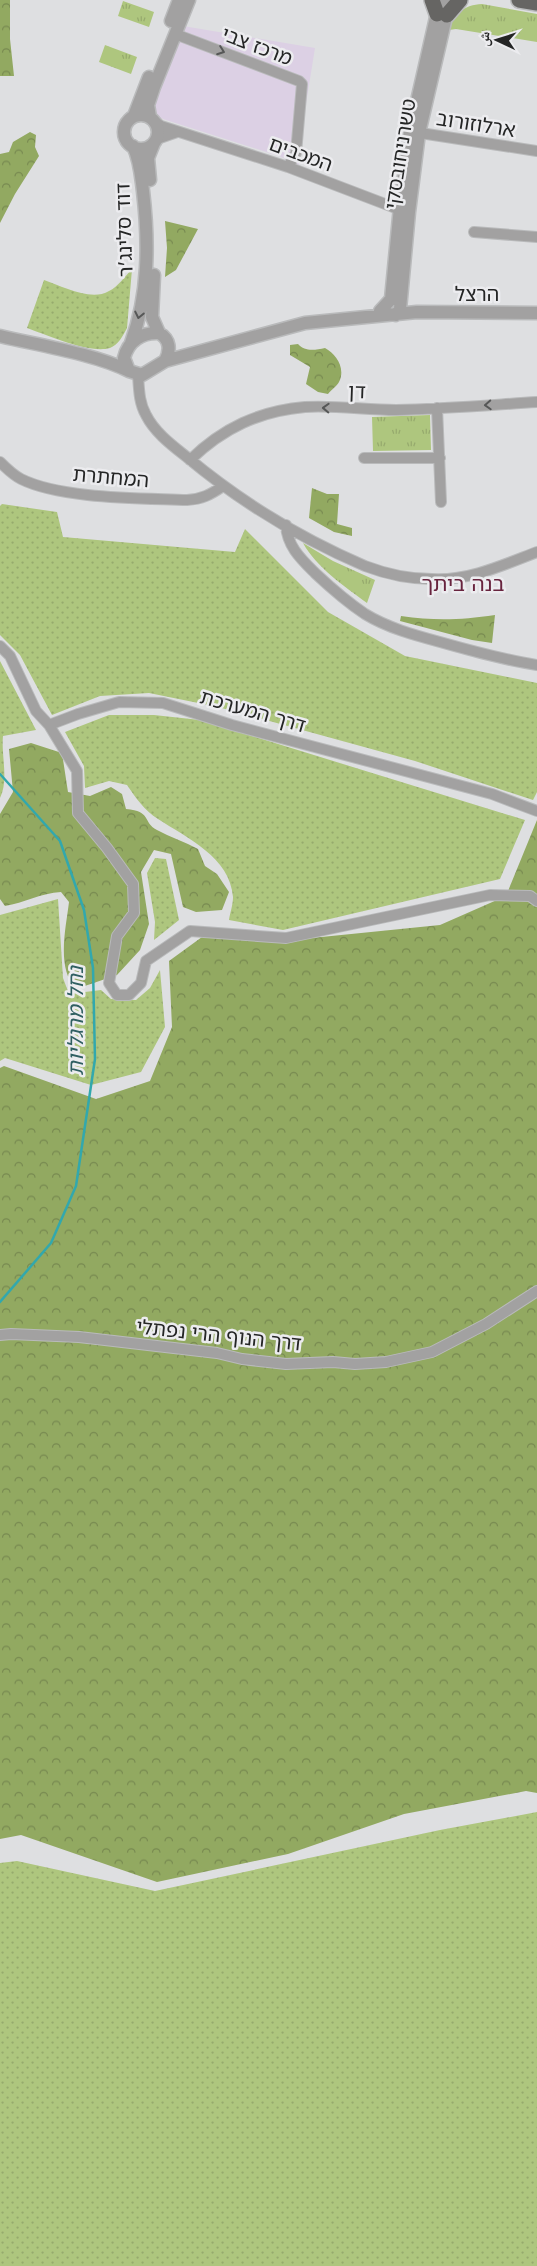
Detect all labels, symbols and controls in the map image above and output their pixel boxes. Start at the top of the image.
north arrow [472,15,522,65]
street label: מרכז צבי [217,20,297,73]
text: ش [474,31,495,47]
one-way arrow [216,45,225,56]
street label: טשרניחובסקי [377,97,424,212]
street label: ארלוזורוב [434,104,518,145]
street label: המכבים [265,130,337,179]
street label: דוד סלינג'ר [108,182,141,277]
street label: הרצל [455,280,499,309]
one-way arrow [135,311,145,320]
street label: דן [348,377,366,406]
one-way arrow [484,399,492,410]
one-way arrow [322,402,330,413]
street label: המחתרת [72,460,150,495]
district label: בנה ביתך [421,569,505,599]
street label: דרך המערכת [197,683,309,740]
water label: נחל מרגליות [61,964,91,1076]
street label: דרך הנוף הרי נפתלי [135,1312,303,1359]

